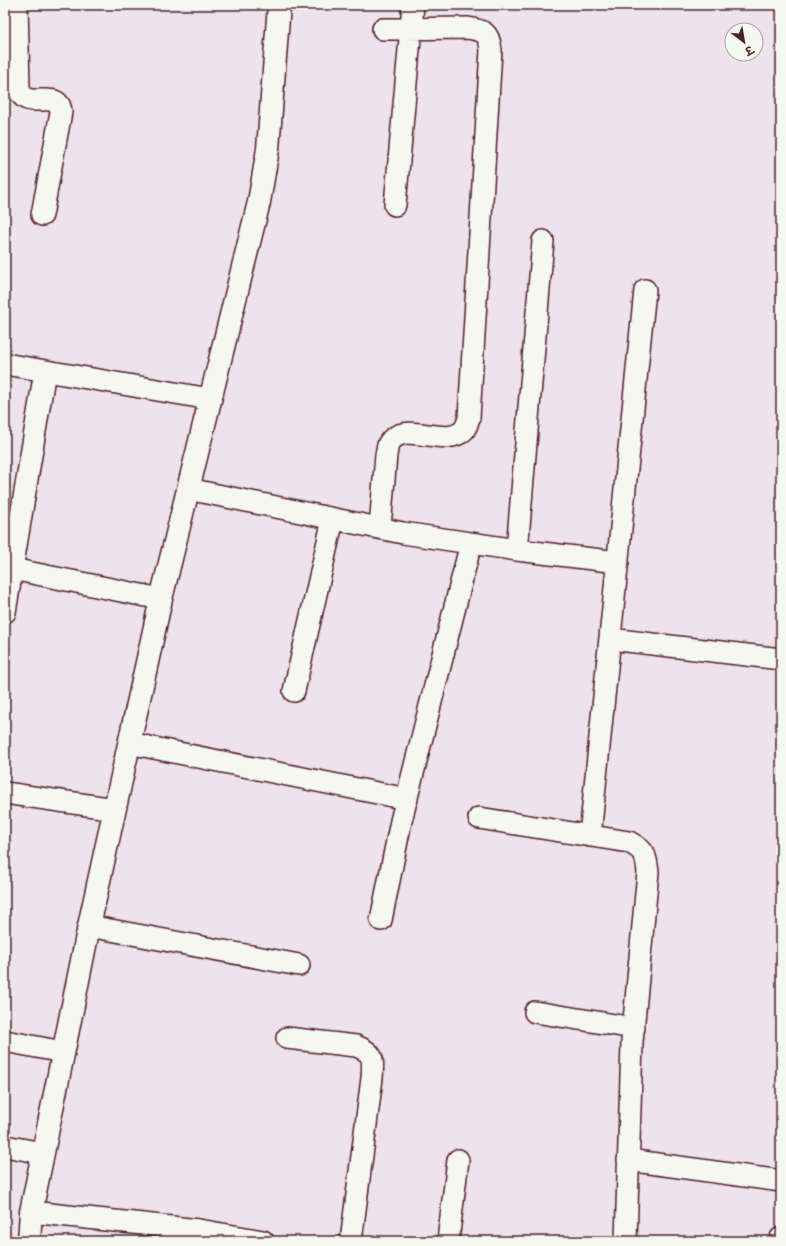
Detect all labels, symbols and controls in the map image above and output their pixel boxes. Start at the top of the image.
north arrow [724,22,764,62]
text: उ [741,42,757,59]

